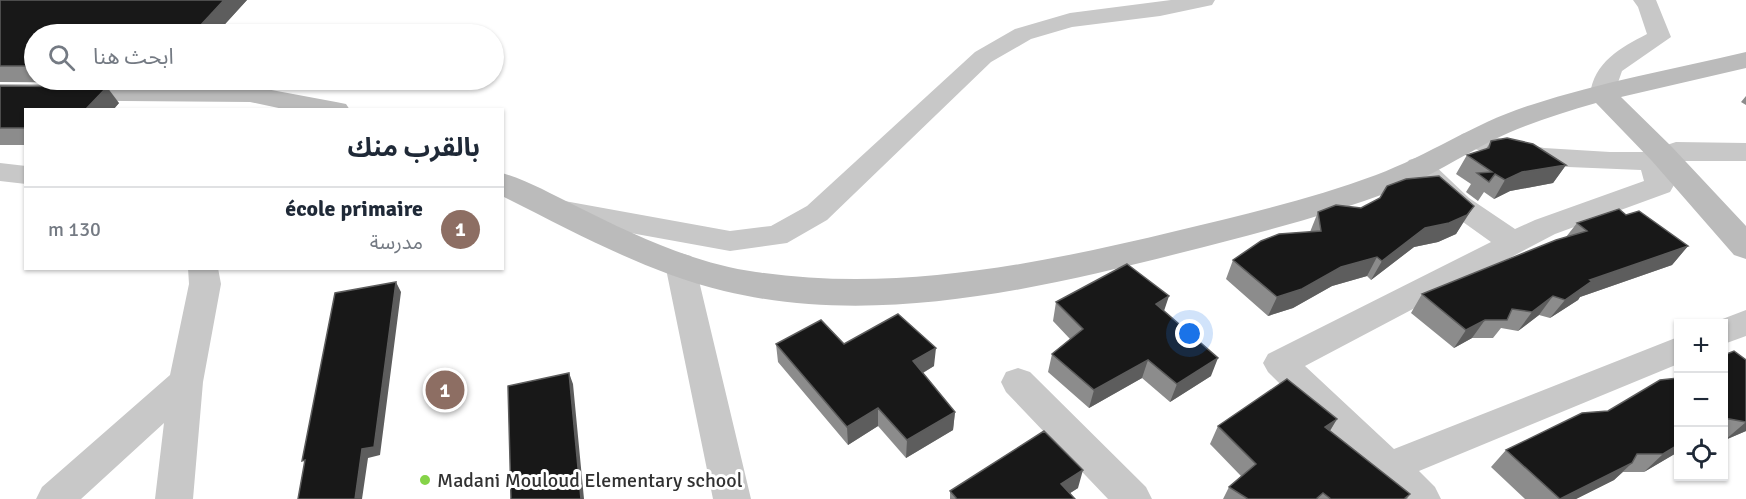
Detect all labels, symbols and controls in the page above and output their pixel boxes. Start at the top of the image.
search box [24,24,504,90]
icon: search [45,41,78,74]
text: ابحث هنا [93,43,174,70]
text: بالقرب منك [348,132,480,164]
text: école primaire [285,195,423,222]
text: 130 m [48,217,101,242]
text: 1 [455,217,466,242]
text: مدرسة [370,230,423,255]
your location [1175,319,1204,348]
map controls [1674,319,1728,481]
button: + [1674,319,1728,373]
pin: 1 [426,368,464,412]
button: − [1674,373,1728,427]
button: locate [1674,427,1728,481]
place label: Madani Mouloud Elementary school [437,468,743,493]
marker: Madani Mouloud Elementary school [418,473,432,487]

